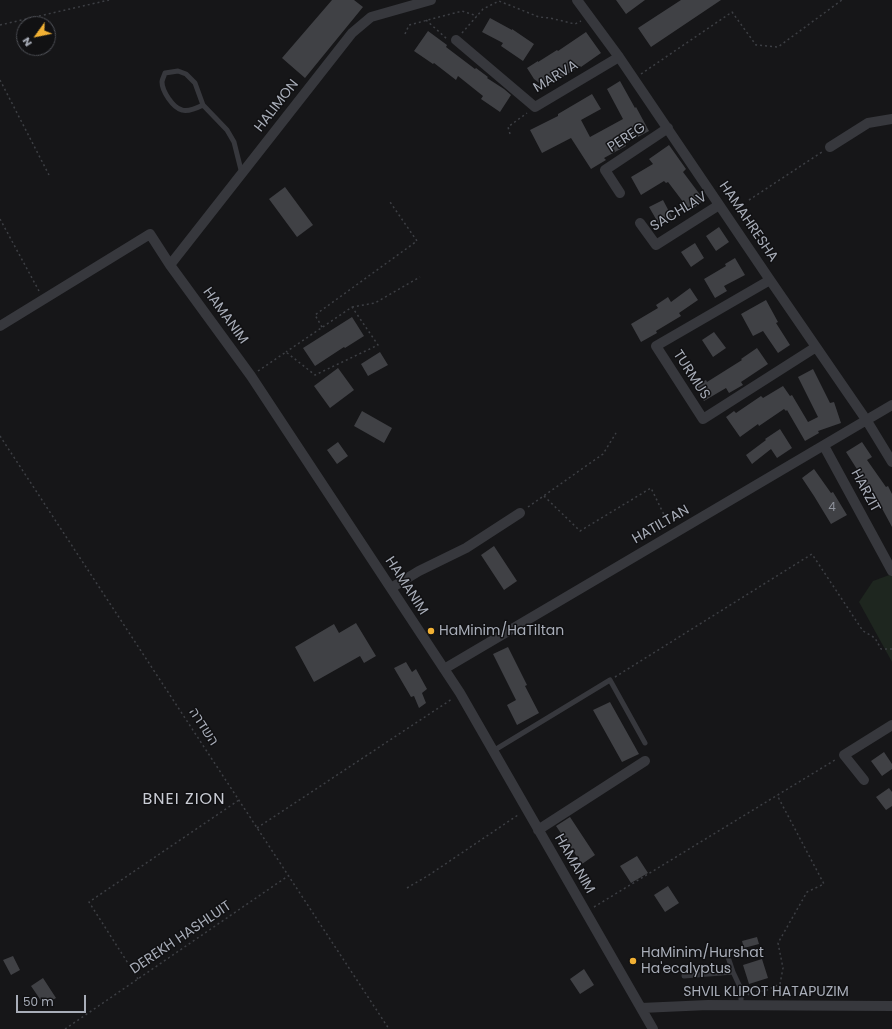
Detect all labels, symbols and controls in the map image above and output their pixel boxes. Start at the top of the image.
north arrow [16,16,56,56]
text: N [18,34,36,50]
street label: MARVA [531,57,581,97]
street label: HALIMON [251,77,303,135]
street label: PEREG [605,120,649,156]
street label: HAMAHRESHA [715,179,781,265]
street label: SACHLAV [648,189,710,235]
street label: HAMANIM [199,284,251,348]
street label: TURMUS [669,347,713,403]
street label: HARZIT [847,467,883,515]
house number: 4 [828,501,836,515]
street label: HATILTAN [630,502,692,548]
street label: HAMANIM [381,554,431,618]
place label: HaMinim/HaTiltan [439,623,564,639]
marker: HaMinim/HaTiltan [426,626,436,636]
street label: השדרה [185,705,221,749]
district label: BNEI ZION [143,790,225,810]
street label: HAMANIM [550,831,598,897]
street label: DEREKH HASHLUIT [127,898,235,978]
place label: HaMinim/Hurshat Ha'ecalyptus [641,945,764,978]
marker: HaMinim/Hurshat Ha'ecalyptus [628,956,638,966]
street label: SHVIL KLIPOT HATAPUZIM [683,984,849,1000]
scale bar [18,987,88,1013]
text: 50 m [23,993,54,1010]

